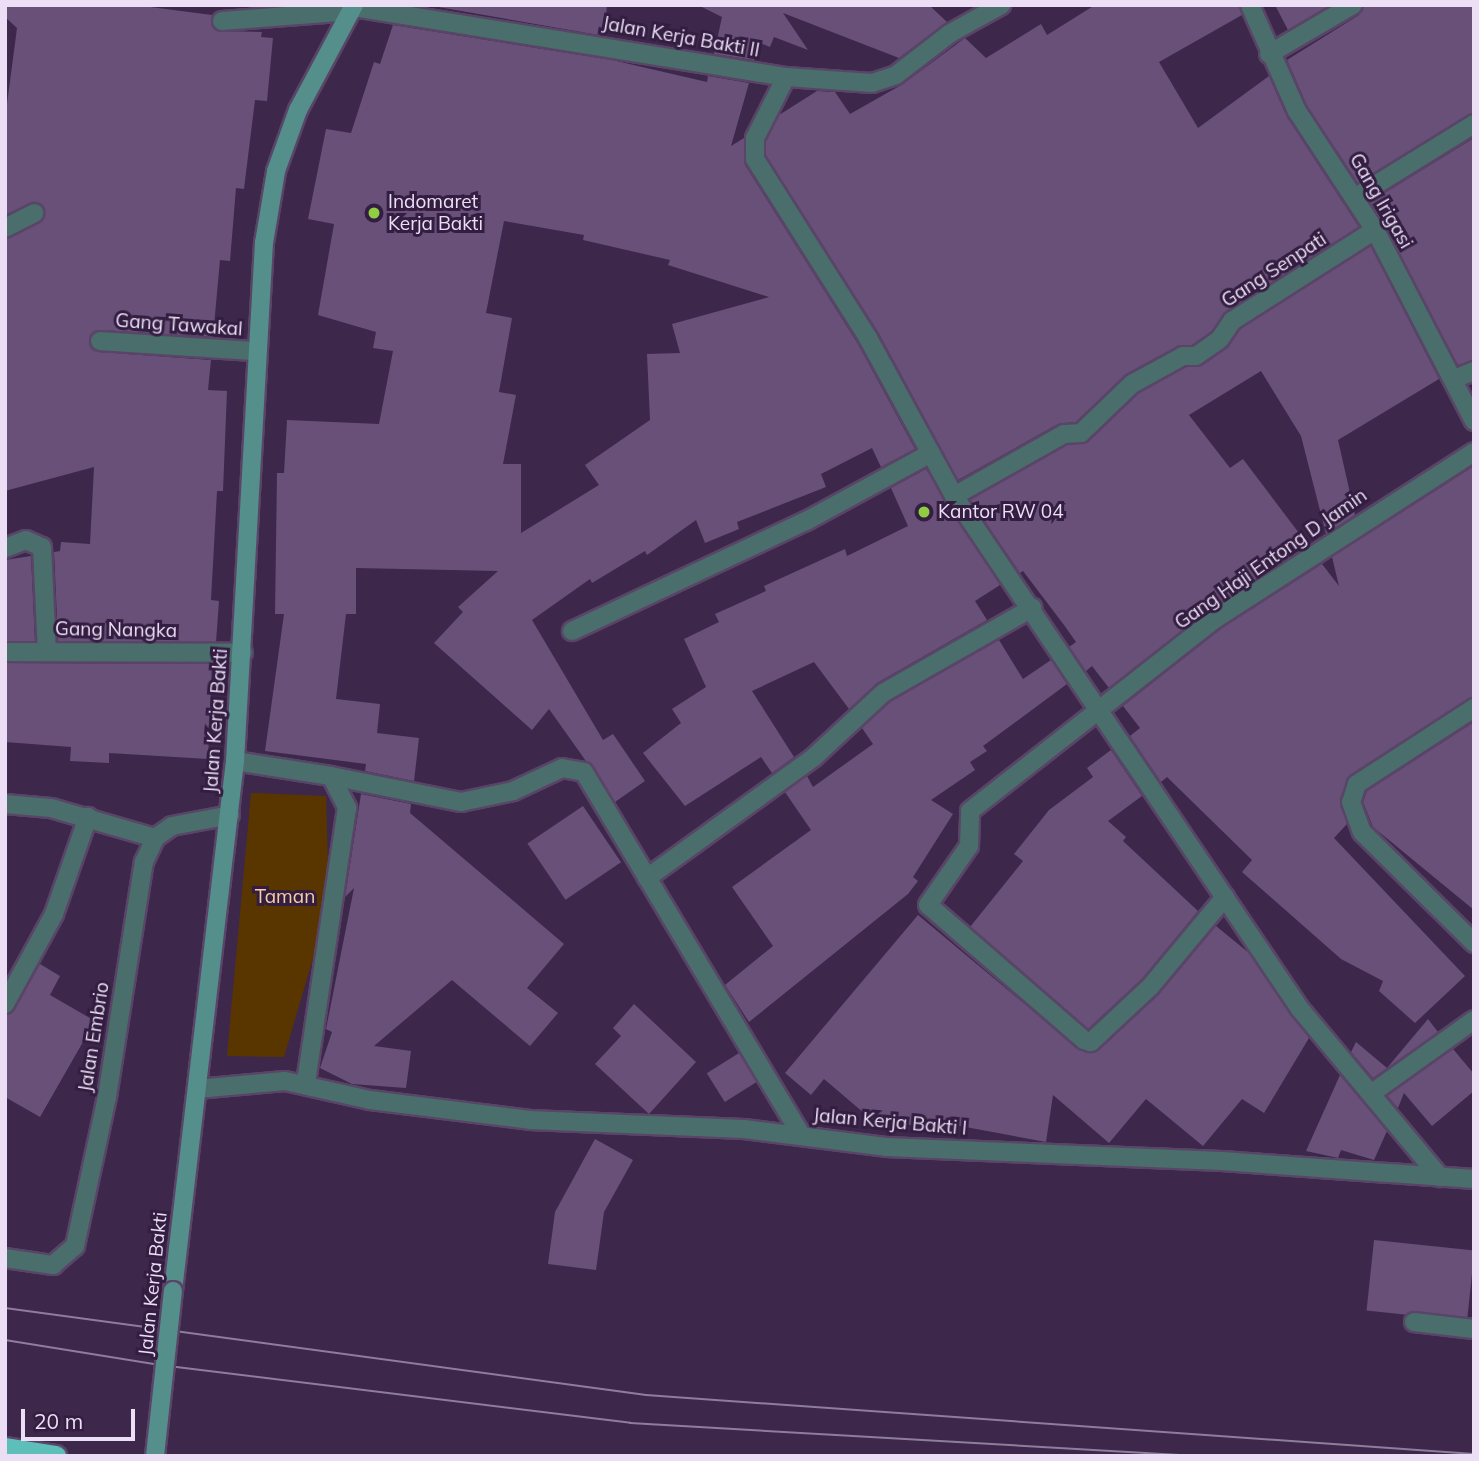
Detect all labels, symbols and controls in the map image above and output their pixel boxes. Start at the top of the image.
street label: Jalan Kerja Bakti II [601,12,761,62]
street label: Gang Irigasi [1345,149,1417,253]
place label: Indomaret Kerja Bakti [388,191,483,235]
marker: Indomaret Kerja Bakti [366,205,382,221]
street label: Gang Senpati [1217,228,1331,312]
street label: Gang Tawakal [115,309,243,341]
street label: Gang Haji Entong D Jamin [1171,484,1371,634]
place label: Kantor RW 04 [938,501,1064,523]
marker: Kantor RW 04 [916,504,932,520]
street label: Gang Nangka [55,618,177,642]
street label: Jalan Kerja Bakti [200,648,232,794]
park label: Taman [255,886,315,908]
street label: Jalan Embrio [74,980,114,1094]
street label: Jalan Kerja Bakti I [812,1104,968,1140]
street label: Jalan Kerja Bakti [134,1211,172,1357]
scale bar [24,1394,138,1438]
text: 20 m [34,1408,83,1434]

